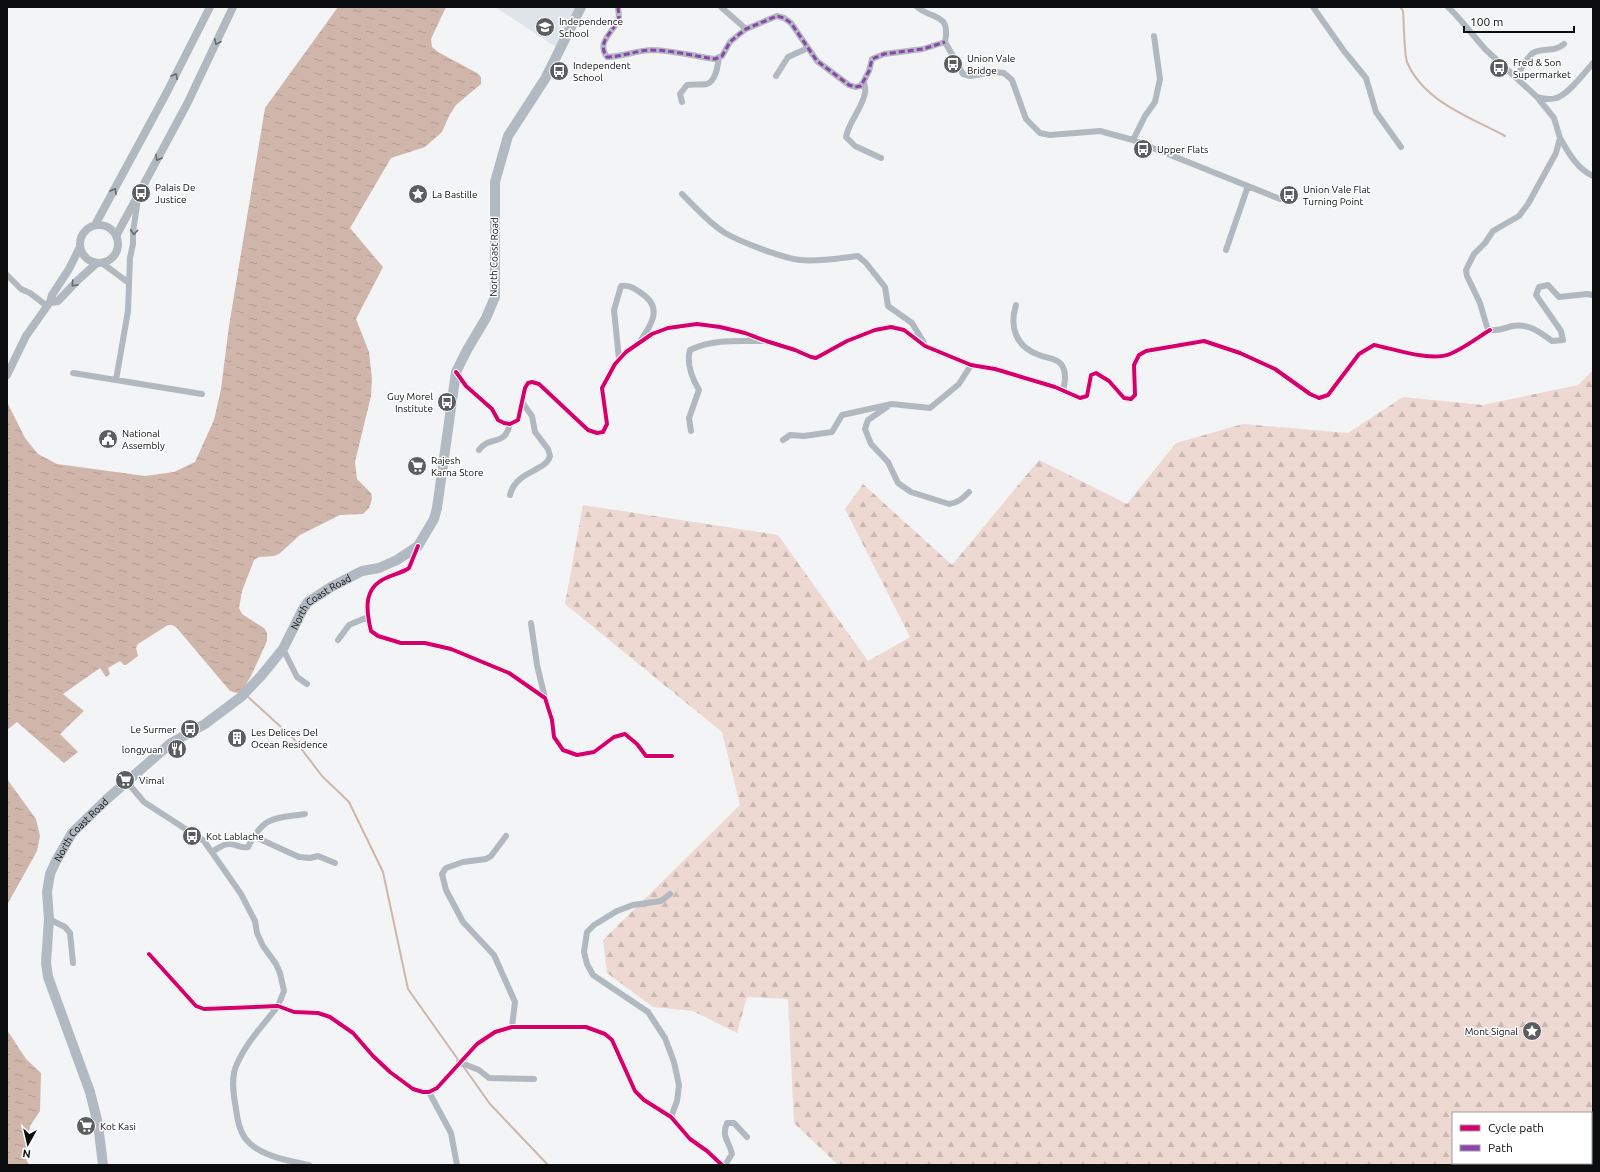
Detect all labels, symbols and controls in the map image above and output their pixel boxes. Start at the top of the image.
scale bar [1464,8,1574,34]
text: 100 m [1470,15,1503,28]
school or university icon: Independence School [534,16,556,38]
place label: Independence School [559,16,623,39]
one-way arrow [214,38,222,46]
bus stop icon: Union Vale Bridge [942,53,964,75]
place label: Union Vale Bridge [967,53,1015,76]
bus stop icon: Fred & Son Supermarket [1488,57,1510,79]
place label: Fred & Son Supermarket [1513,57,1571,80]
bus stop icon: Independent School [548,60,570,82]
place label: Independent School [573,60,631,83]
one-way arrow [171,73,178,81]
bus stop icon: Upper Flats [1132,138,1154,160]
place label: Upper Flats [1157,144,1208,155]
one-way arrow [155,154,162,161]
bus stop icon: Palais De Justice [130,182,152,204]
place label: Palais De Justice [155,182,195,205]
place icon: La Bastille [407,183,429,205]
bus stop icon: Union Vale Flat Turning Point [1278,184,1300,206]
place label: Union Vale Flat Turning Point [1303,184,1371,207]
one-way arrow [109,188,117,195]
place label: La Bastille [432,189,477,200]
street label: North Coast Road [488,217,500,297]
one-way arrow [129,229,138,235]
one-way arrow [72,280,79,287]
place label: Guy Morel Institute [387,391,433,414]
bus stop icon: Guy Morel Institute [436,391,458,413]
public building icon: National Assembly [97,428,119,450]
place label: National Assembly [122,428,165,451]
supermarket icon: Rajesh Karna Store [406,455,428,477]
place label: Rajesh Karna Store [431,455,483,478]
street label: North Coast Road [288,572,353,631]
bus stop icon: Le Surmer [179,718,201,740]
place label: Le Surmer [130,724,176,735]
building icon: Les Delices Del Ocean Residence [226,727,248,749]
place label: Les Delices Del Ocean Residence [251,727,328,750]
restaurant icon: longyuan [166,738,188,760]
place label: longyuan [122,744,163,755]
supermarket icon: Vimal [114,769,136,791]
place label: Vimal [139,775,165,786]
street label: North Coast Road [52,796,110,863]
bus stop icon: Kot Lablache [181,825,203,847]
place label: Kot Lablache [206,831,264,842]
place icon: Mont Signal [1521,1020,1543,1042]
place label: Mont Signal [1465,1026,1518,1037]
legend [1452,1112,1592,1164]
supermarket icon: Kot Kasi [75,1115,97,1137]
place label: Kot Kasi [100,1121,136,1132]
text: Cycle path [1488,1121,1544,1134]
north arrow [8,1124,48,1164]
text: Path [1488,1141,1513,1154]
text: N [22,1147,32,1160]

